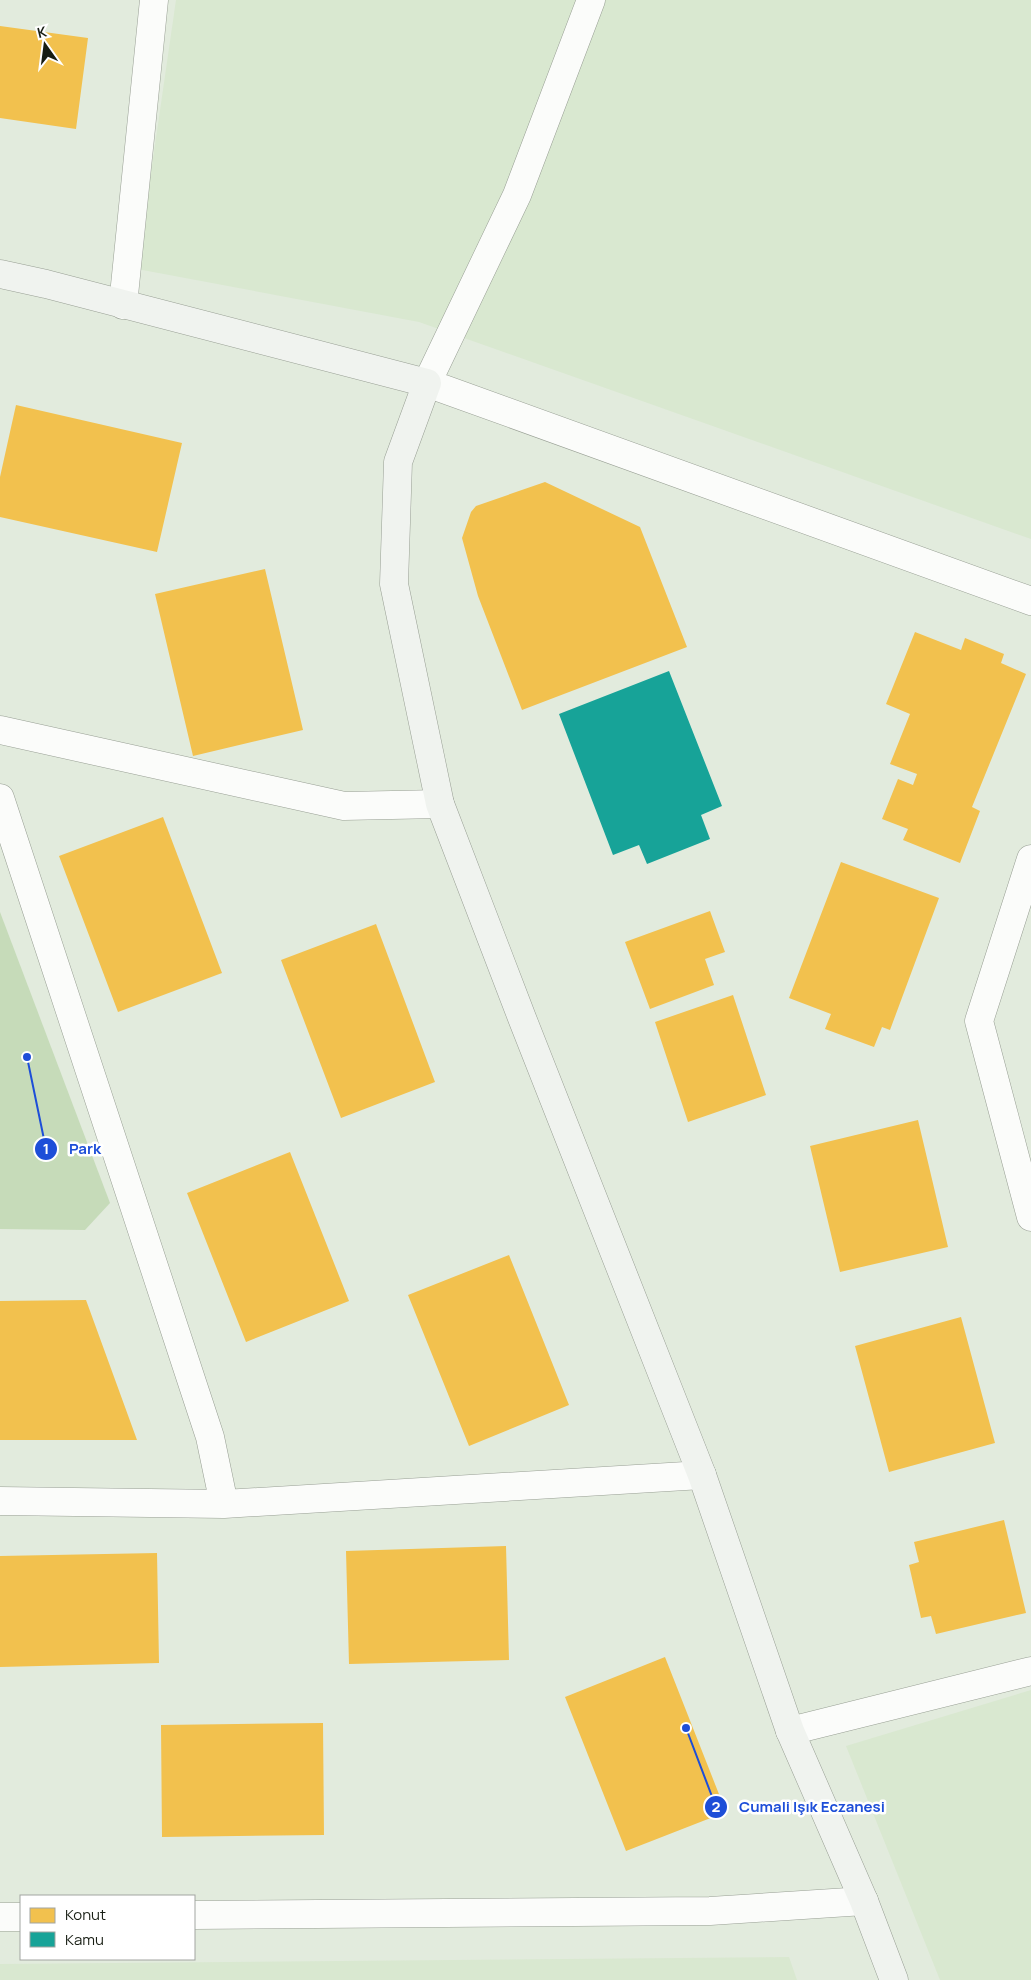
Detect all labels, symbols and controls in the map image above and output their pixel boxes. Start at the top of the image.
north arrow [20,20,70,70]
text: K [35,21,49,42]
callout: Park [34,1134,111,1164]
text: 1 [43,1138,49,1159]
text: Park [69,1138,102,1159]
callout: Cumali Işık Eczanesi [704,1792,895,1822]
text: 2 [712,1796,721,1817]
text: Cumali Işık Eczanesi [739,1796,885,1817]
legend [20,1895,195,1960]
text: Konut [65,1904,106,1925]
text: Kamu [65,1929,104,1950]

